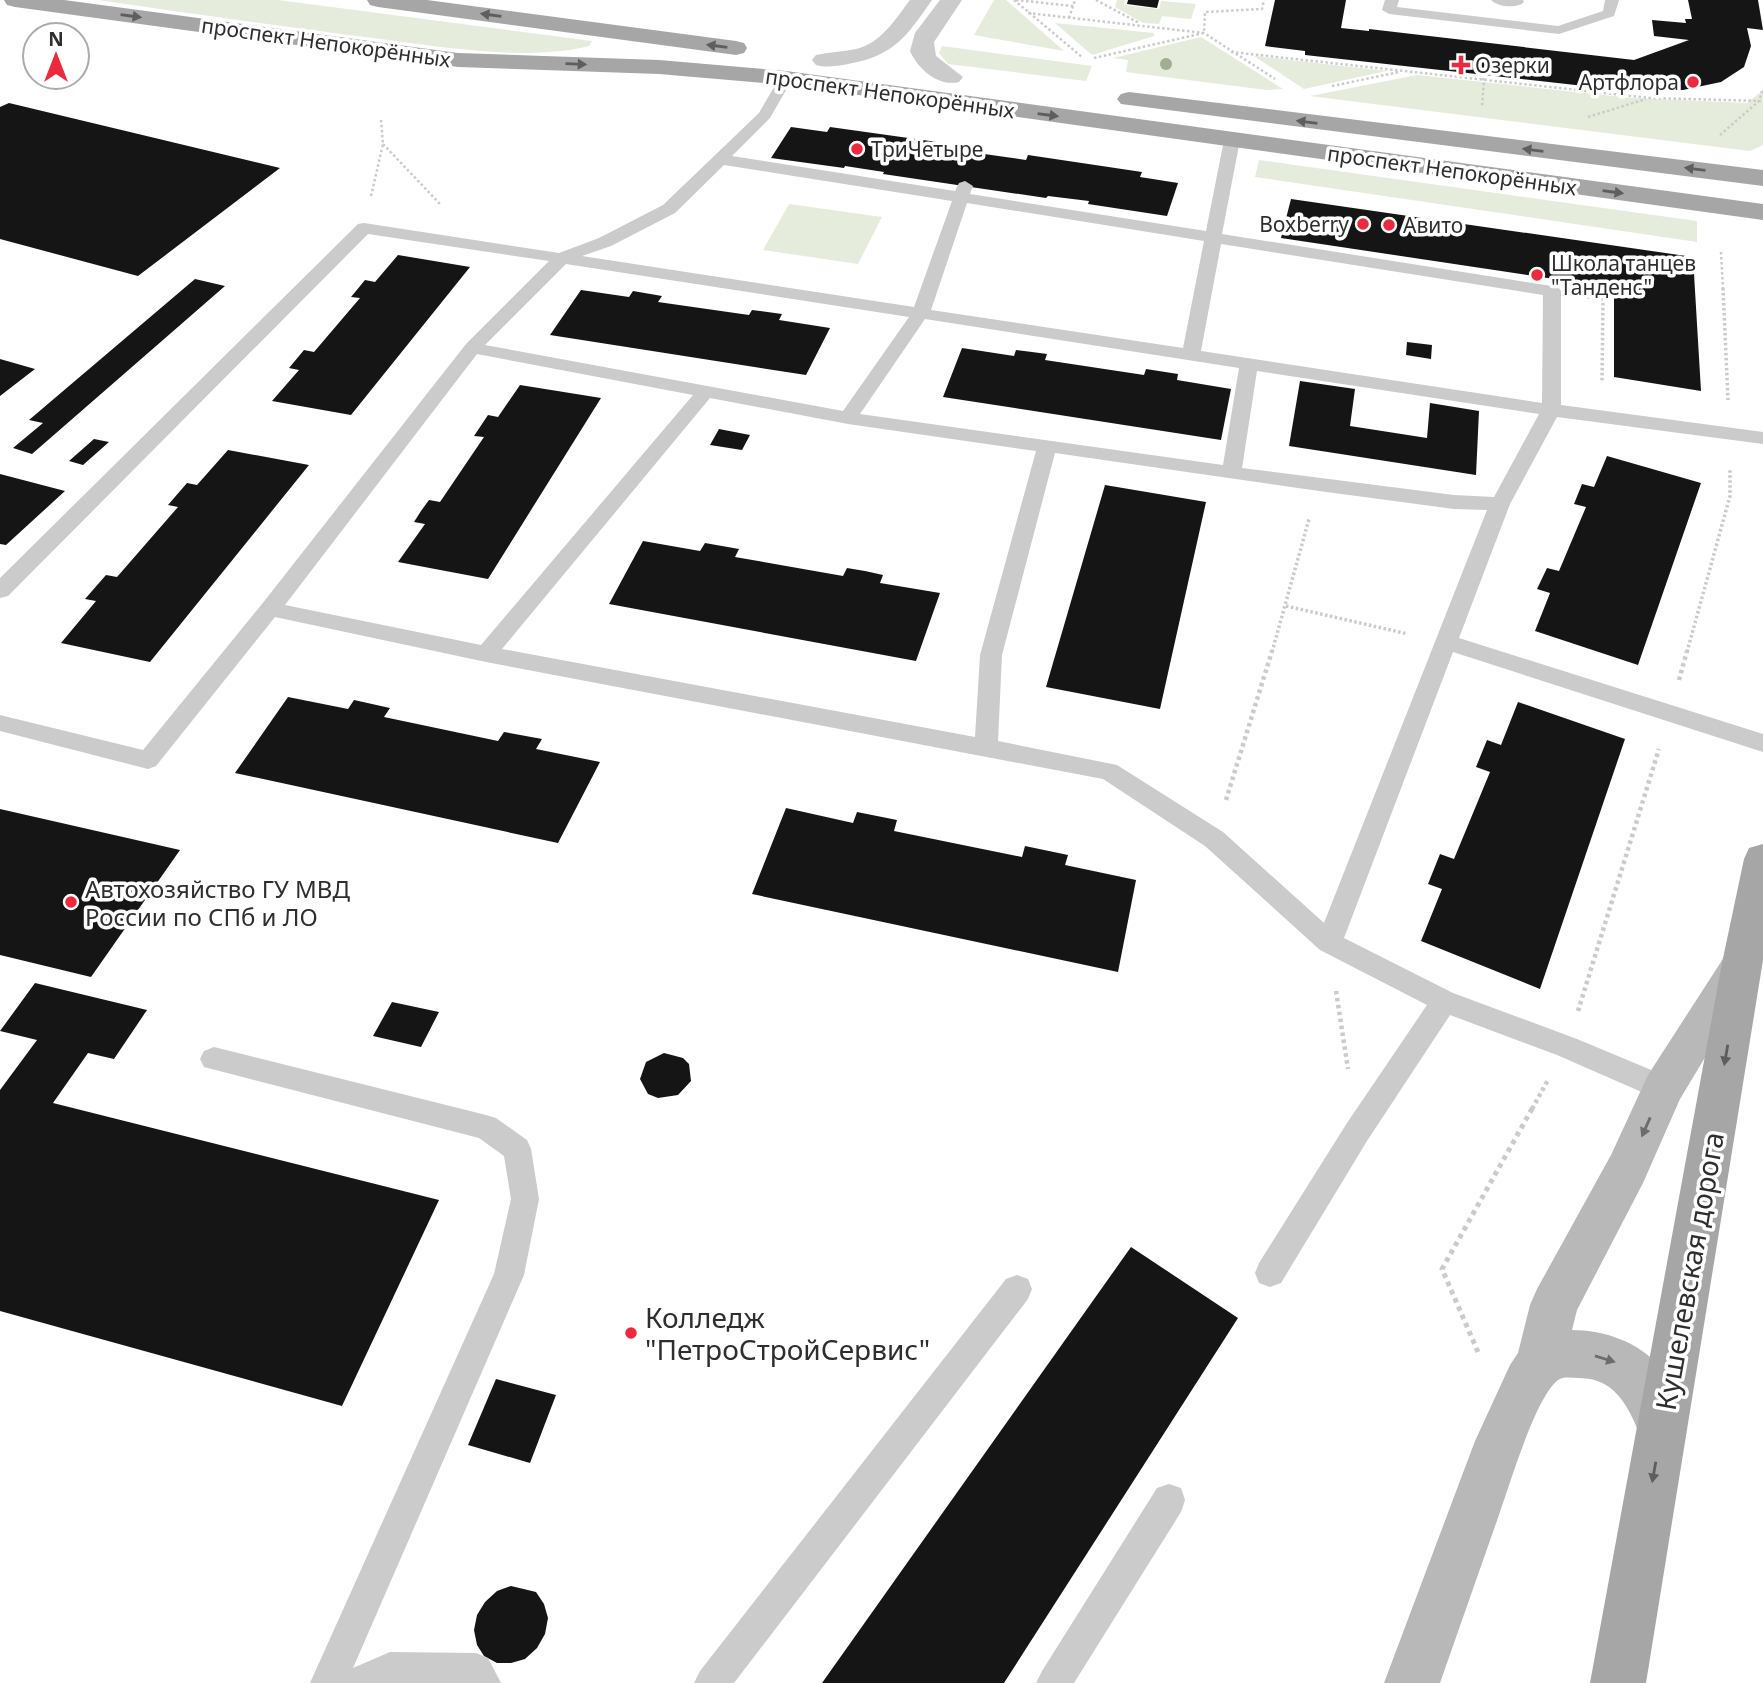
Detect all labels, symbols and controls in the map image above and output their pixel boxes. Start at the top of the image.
one-way arrow [120,10,142,21]
one-way arrow [480,10,502,21]
street label: проспект Непокорённых [200,11,453,73]
north arrow [21,21,91,91]
text: N [48,26,64,52]
one-way arrow [706,40,728,51]
place label: Озерки [1475,51,1550,79]
marker: Озерки [1453,57,1469,73]
one-way arrow [566,58,588,69]
street label: проспект Непокорённых [764,62,1017,124]
place label: Артфлора [1579,68,1679,96]
marker: Артфлора [1685,74,1701,90]
one-way arrow [1037,109,1059,120]
one-way arrow [1296,116,1318,127]
place label: ТриЧетыре [871,135,983,163]
street label: проспект Непокорённых [1326,139,1579,201]
marker: ТриЧетыре [849,141,865,157]
one-way arrow [1522,144,1544,155]
one-way arrow [1684,164,1706,175]
one-way arrow [1603,186,1625,197]
place label: Boxberry [1259,210,1349,238]
place label: Авито [1403,211,1463,239]
marker: Boxberry [1355,216,1371,232]
marker: Авито [1381,217,1397,233]
place label: Школа танцев "Танденс" [1551,249,1696,301]
marker: Школа танцев "Танденс" [1529,267,1545,283]
place label: Автохозяйство ГУ МВД России по СПб и ЛО [85,872,350,933]
marker: Автохозяйство ГУ МВД России по СПб и ЛО [63,894,79,910]
one-way arrow [1721,1044,1732,1066]
one-way arrow [1640,1117,1652,1137]
street label: Кушелевская дорога [1646,1129,1732,1413]
place label: Колледж "ПетроСтройСервис" [645,1298,930,1368]
marker: Колледж "ПетроСтройСервис" [623,1325,639,1341]
one-way arrow [1595,1355,1616,1365]
one-way arrow [1648,1461,1659,1483]

